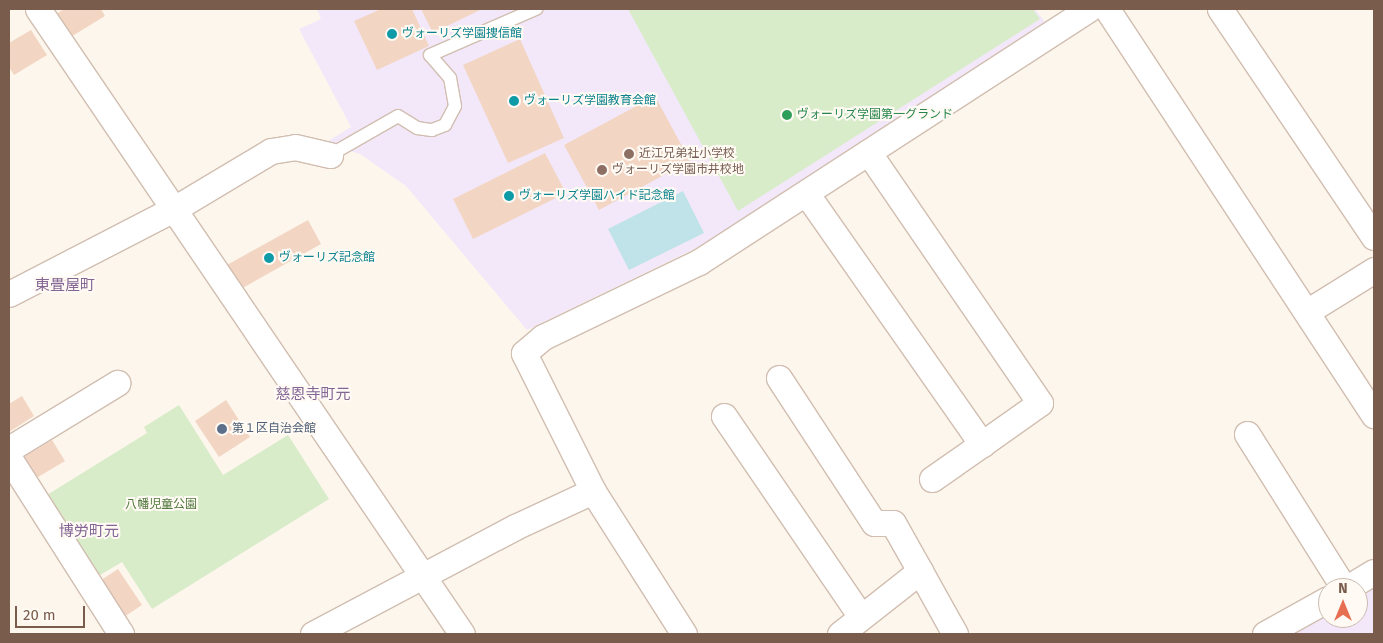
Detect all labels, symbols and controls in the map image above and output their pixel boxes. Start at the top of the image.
place label: ヴォーリズ学園捜信館 [402,27,522,41]
marker: ヴォーリズ学園捜信館 [386,28,398,40]
place label: ヴォーリズ学園教育会館 [524,94,656,108]
marker: ヴォーリズ学園教育会館 [508,95,520,107]
place label: ヴォーリズ学園第一グランド [797,108,953,122]
marker: ヴォーリズ学園第一グランド [781,109,793,121]
place label: 近江兄弟社小学校 [639,147,735,161]
marker: 近江兄弟社小学校 [623,148,635,160]
place label: ヴォーリズ学園市井校地 [612,163,744,177]
marker: ヴォーリズ学園市井校地 [596,164,608,176]
place label: ヴォーリズ学園ハイド記念館 [519,189,675,203]
marker: ヴォーリズ学園ハイド記念館 [503,190,515,202]
place label: ヴォーリズ記念館 [279,251,375,265]
marker: ヴォーリズ記念館 [263,252,275,264]
district label: 東畳屋町 [35,277,95,295]
district label: 慈恩寺町元 [276,386,350,404]
place label: 第１区自治会館 [232,422,316,436]
marker: 第１区自治会館 [216,423,228,435]
park label: 八幡児童公園 [125,498,197,512]
district label: 博労町元 [59,523,119,541]
north arrow [1318,578,1368,628]
text: N [1338,580,1348,597]
scale bar [18,596,88,628]
text: 20 m [23,606,56,624]

